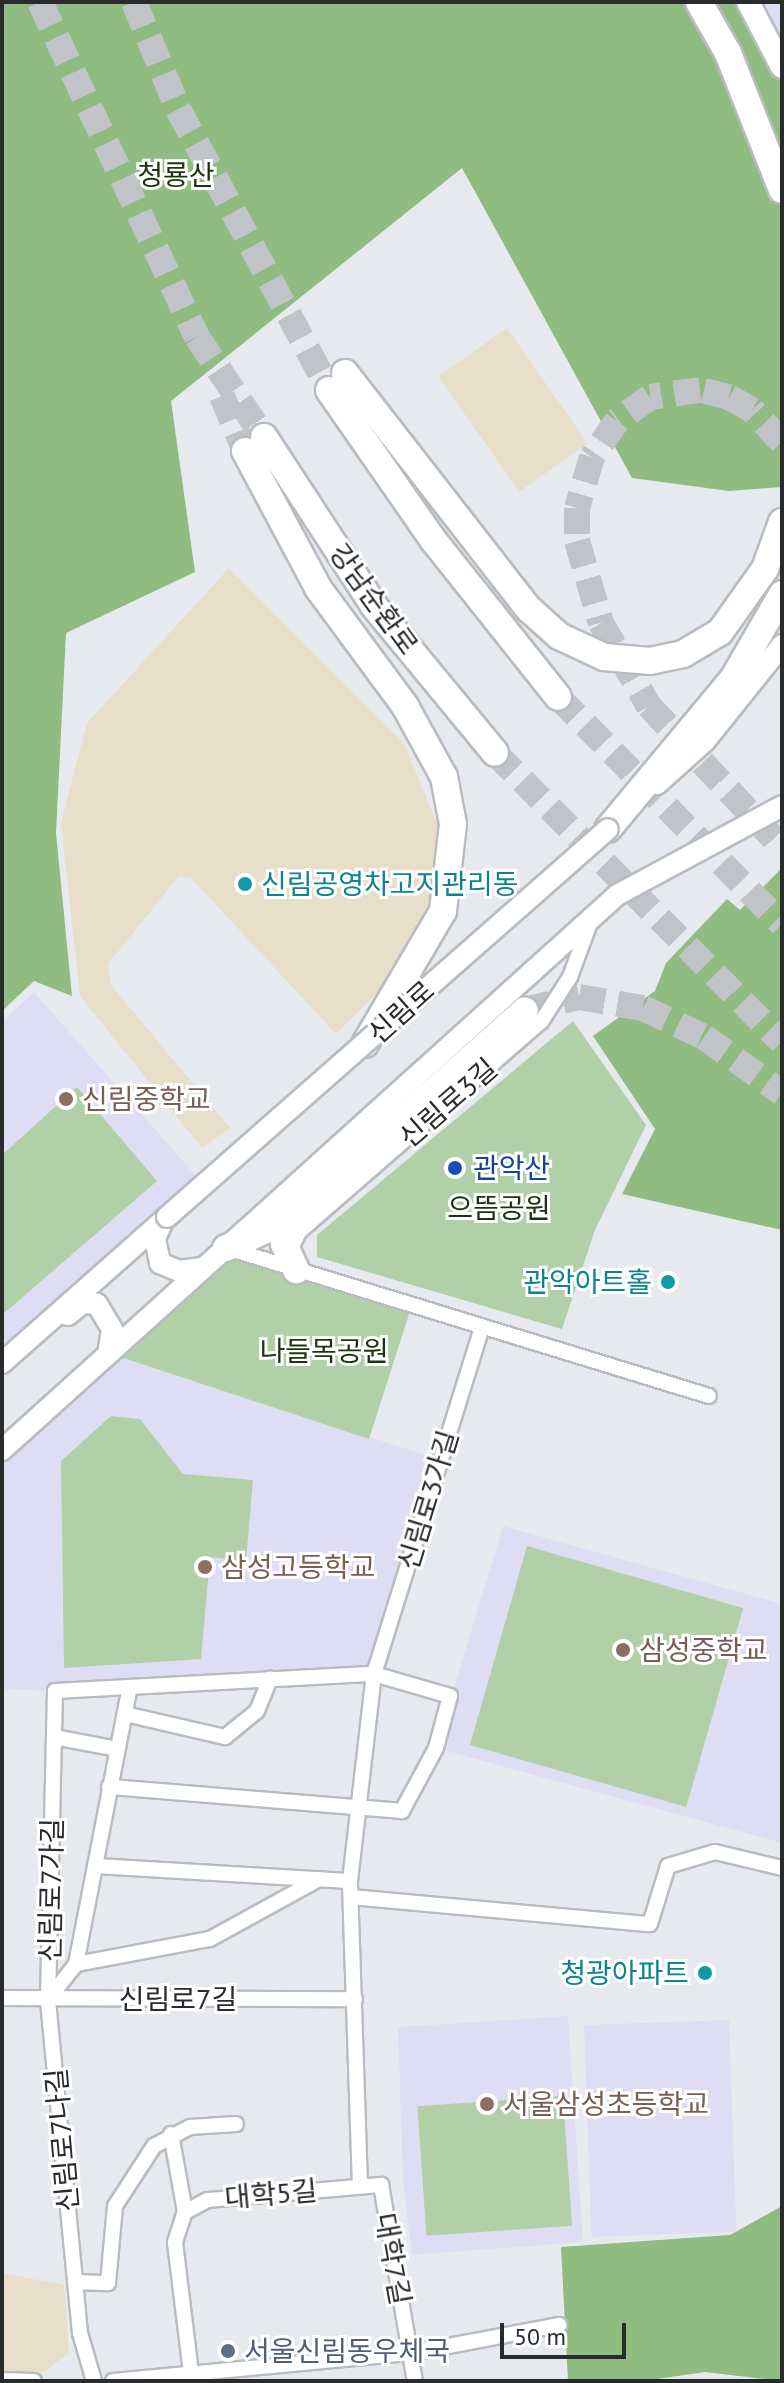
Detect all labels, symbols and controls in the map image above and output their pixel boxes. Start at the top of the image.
park label: 청룡산 [137,158,215,192]
street label: 강남순환로 [323,537,425,661]
place label: 신림공영차고지관리동 [261,867,519,901]
marker: 신림공영차고지관리동 [236,875,254,893]
street label: 신림로 [361,974,441,1050]
street label: 신림로3길 [392,1052,504,1154]
place label: 신림중학교 [82,1082,211,1116]
marker: 신림중학교 [57,1090,75,1108]
place label: 관악산 [473,1151,550,1185]
marker: 관악산 [444,1157,466,1179]
park label: 으뜸공원 [447,1191,551,1225]
place label: 관악아트홀 [523,1265,652,1299]
marker: 관악아트홀 [659,1273,677,1291]
park label: 나들목공원 [260,1334,388,1368]
street label: 신림로3가길 [391,1426,465,1574]
place label: 삼성고등학교 [221,1550,376,1584]
marker: 삼성고등학교 [196,1558,214,1576]
place label: 삼성중학교 [639,1633,768,1667]
marker: 삼성중학교 [614,1641,632,1659]
street label: 신림로7가길 [33,1818,69,1962]
place label: 청광아파트 [560,1956,689,1990]
marker: 청광아파트 [696,1964,714,1982]
street label: 신림로7길 [119,1982,237,2016]
street label: 신림로7나길 [39,2067,85,2213]
place label: 서울삼성초등학교 [503,2087,709,2121]
marker: 서울삼성초등학교 [478,2095,496,2113]
street label: 대학5길 [223,2173,319,2215]
street label: 대학7길 [368,2211,418,2307]
scale bar [504,2307,630,2357]
text: 50 m [514,2321,566,2352]
place label: 서울신림동우체국 [244,2334,450,2368]
marker: 서울신림동우체국 [219,2342,237,2360]

